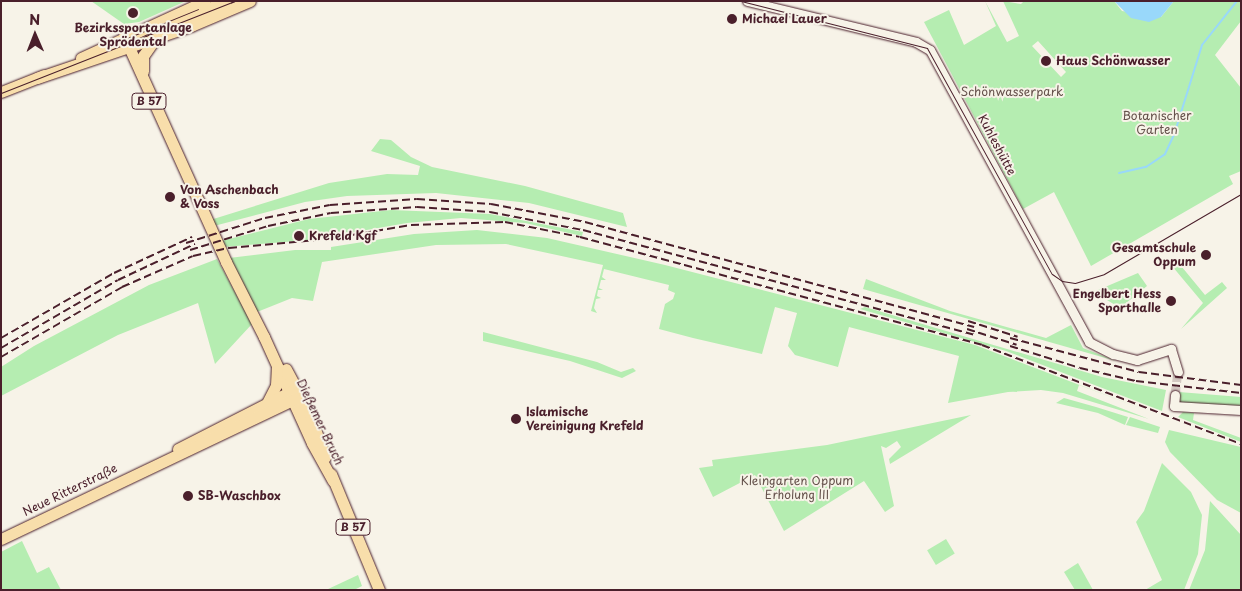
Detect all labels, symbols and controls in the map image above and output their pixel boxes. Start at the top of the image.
marker: Bezirkssportanlage Sprödental [127,7,139,19]
text: N [29,9,40,30]
north arrow [10,10,60,60]
place label: Michael Lauer [742,12,827,26]
marker: Michael Lauer [726,13,738,25]
place label: Bezirkssportanlage Sprödental [74,21,192,49]
place label: Haus Schönwasser [1056,54,1170,68]
marker: Haus Schönwasser [1040,55,1052,67]
park label: Schönwasserpark [961,85,1063,99]
road number: B 57 [132,92,166,110]
park label: Botanischer Garten [1122,109,1192,137]
street label: Kuhleshütte [975,112,1019,178]
place label: Von Aschenbach & Voss [180,183,279,211]
marker: Von Aschenbach & Voss [164,191,176,203]
place label: Krefeld Kgf [309,229,377,243]
marker: Krefeld Kgf [293,230,305,242]
place label: Gesamtschule Oppum [1112,241,1196,269]
marker: Gesamtschule Oppum [1200,249,1212,261]
place label: Engelbert Hess Sporthalle [1072,287,1161,315]
marker: Engelbert Hess Sporthalle [1165,295,1177,307]
street label: Dießemer Bruch [294,377,346,467]
place label: Islamische Vereinigung Krefeld [526,405,643,433]
marker: Islamische Vereinigung Krefeld [510,413,522,425]
street label: Neue Ritterstraße [20,461,120,519]
park label: Kleingarten Oppum Erholung III [741,474,853,502]
place label: SB-Waschbox [198,489,281,503]
marker: SB-Waschbox [182,490,194,502]
road number: B 57 [336,518,370,536]

